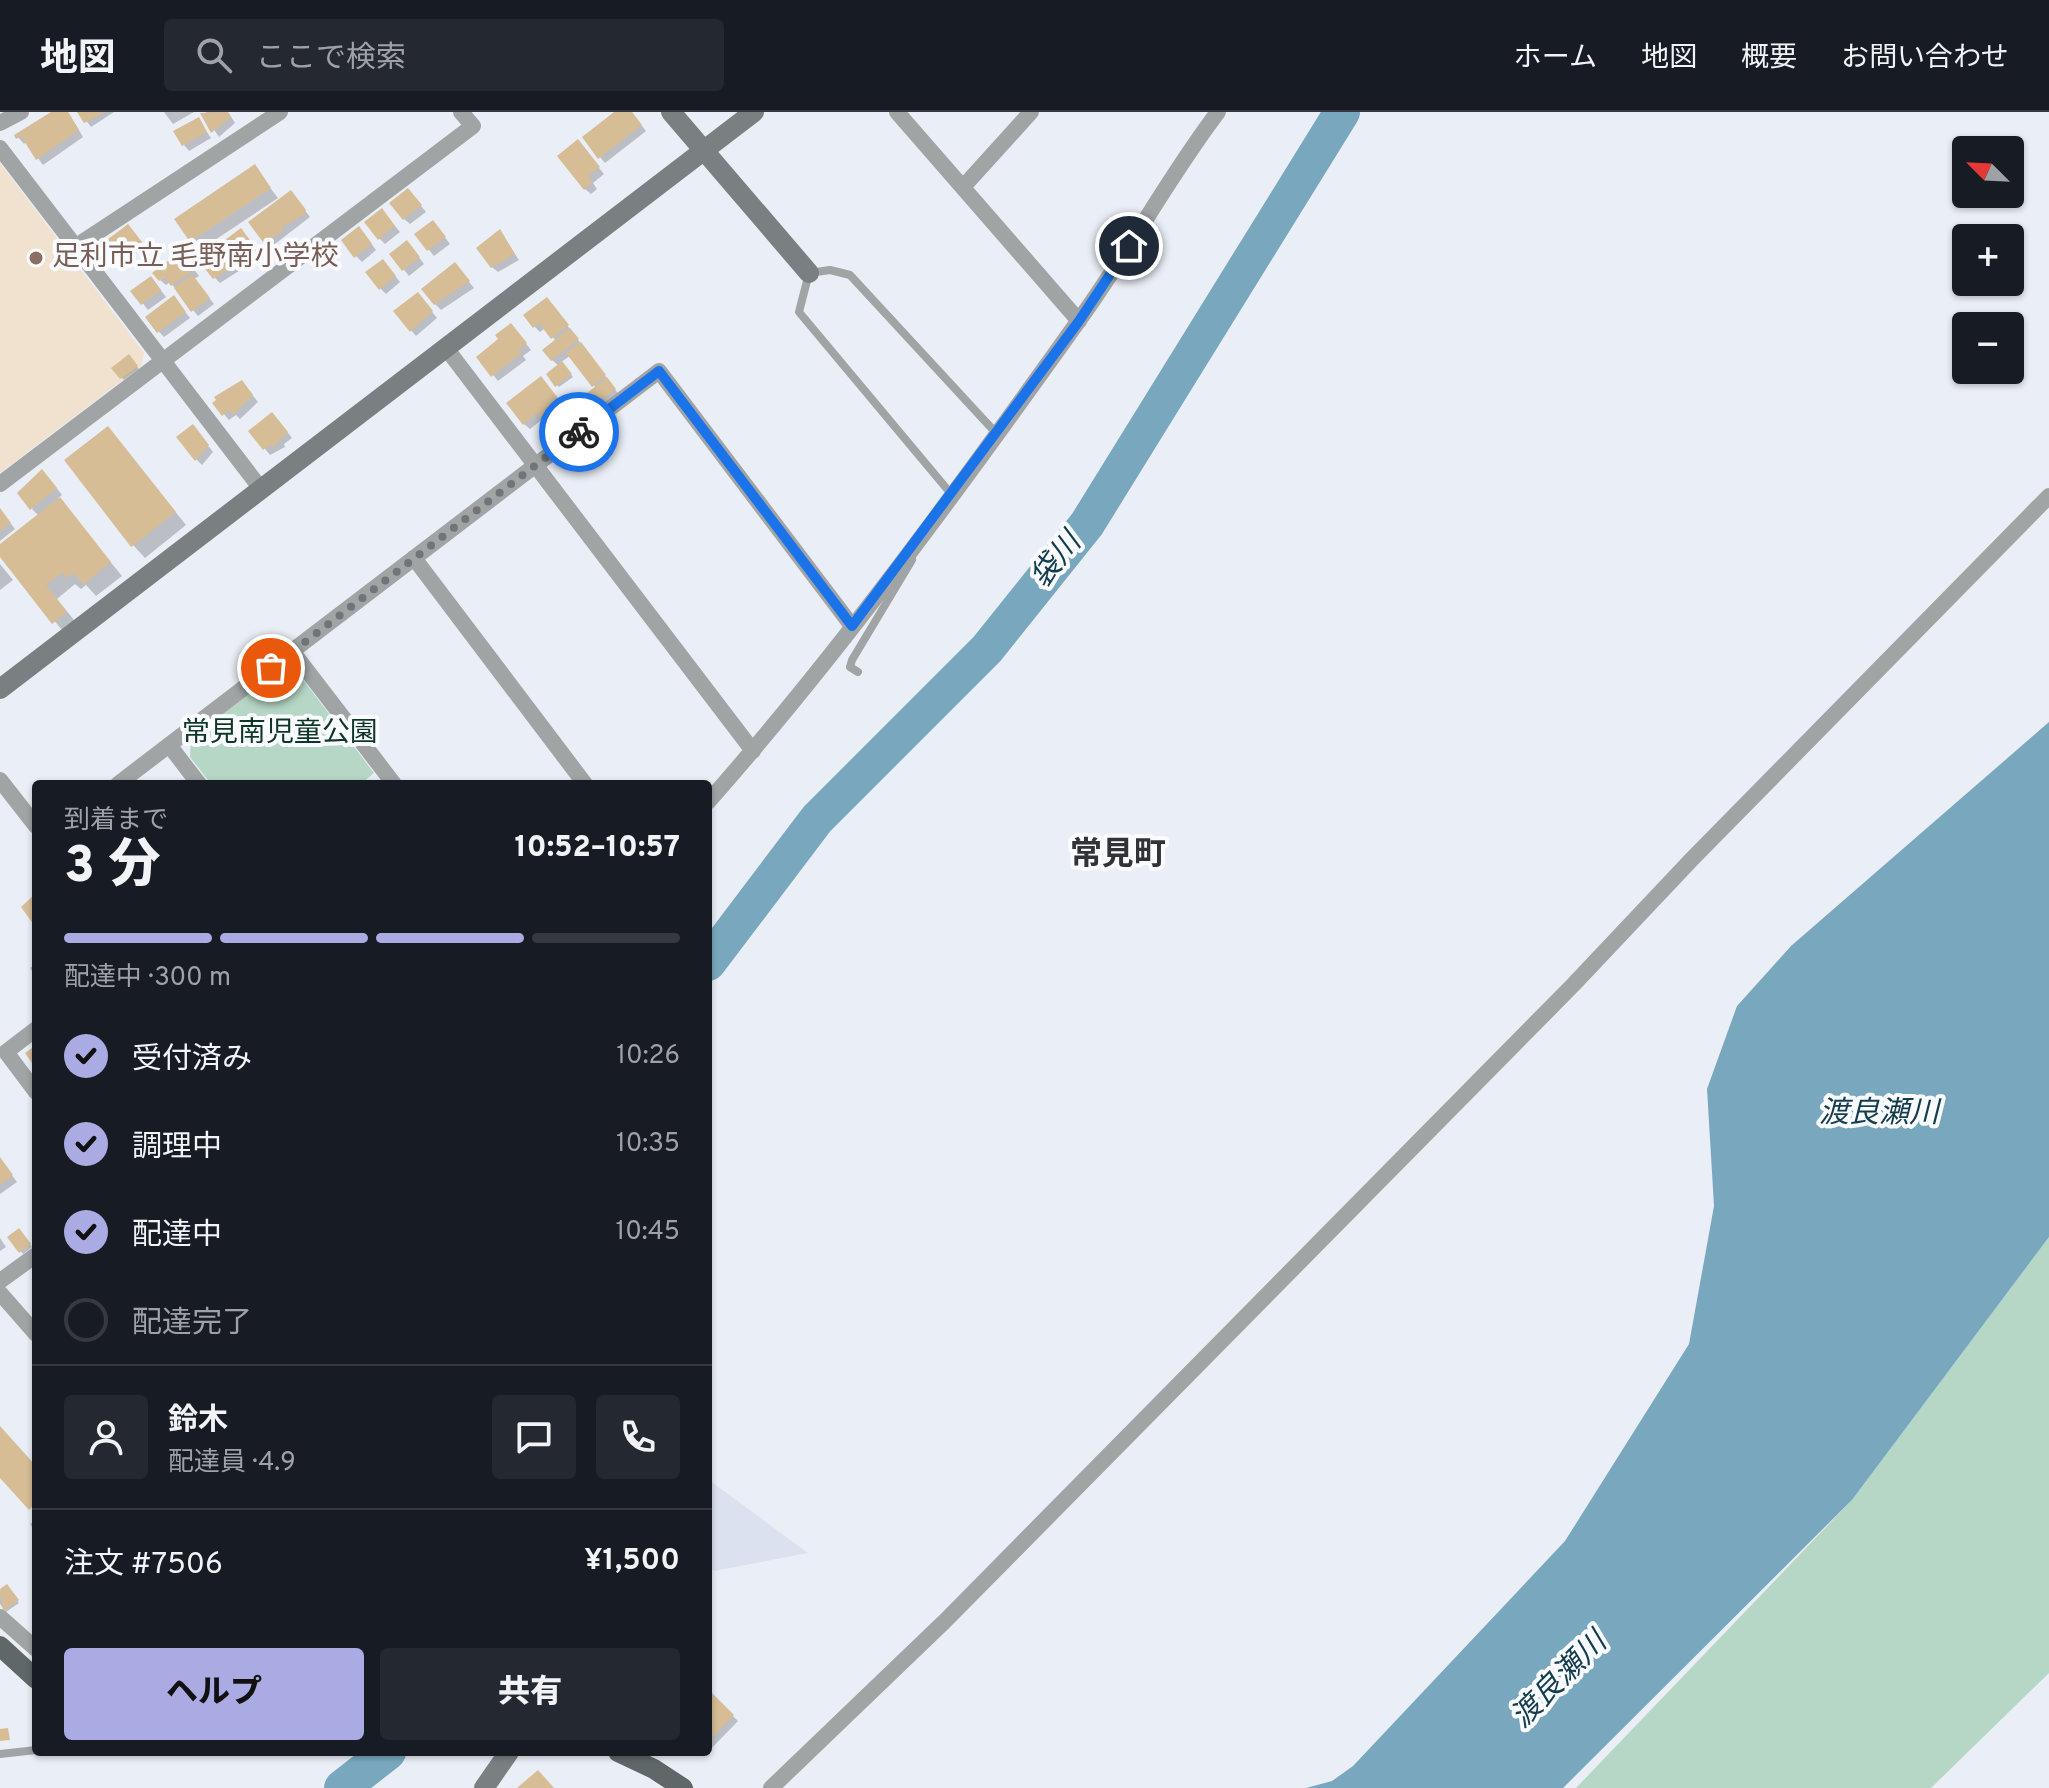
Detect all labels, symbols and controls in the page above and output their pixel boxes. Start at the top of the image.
search box [164,19,724,91]
icon: search [192,33,236,77]
text: 地図 [40,36,116,85]
text: ここで検索 [256,41,406,78]
text: ホーム [1514,41,1597,77]
text: 地図 [1641,41,1697,77]
text: 概要 [1741,41,1797,77]
text: お問い合わせ [1841,41,2009,77]
north arrow [1952,136,2024,208]
map controls [1952,136,2024,384]
pin [1095,212,1163,280]
icon: home [1107,224,1151,268]
button: + [1952,224,2024,296]
place label: 足利市立 毛野南小学校 [52,240,339,276]
marker: 足利市立 毛野南小学校 [27,249,45,267]
button: − [1952,312,2024,384]
courier [539,392,619,472]
icon: bike [557,410,601,454]
water label: 袋川 [1024,524,1092,596]
pin [237,634,305,702]
icon: bag [249,646,293,690]
park label: 常見南児童公園 [182,716,378,752]
text: 到着まで [64,805,168,838]
text: 10:52–10:57 [515,830,680,867]
text: 3 分 [64,835,160,901]
district label: 常見町 [1070,836,1166,876]
text: 配達中 · 300 m [64,962,231,995]
icon: check [64,1034,108,1078]
text: 10:26 [616,1040,680,1073]
text: 受付済み [132,1042,252,1079]
water label: 渡良瀬川 [1819,1096,1942,1133]
icon: check [64,1122,108,1166]
text: 10:35 [616,1128,680,1161]
text: 調理中 [132,1130,222,1167]
icon: check [64,1210,108,1254]
text: 10:45 [615,1216,680,1249]
text: 配達中 [132,1218,222,1255]
text: 配達完了 [132,1306,252,1343]
button: person [64,1395,148,1479]
button: chat [492,1395,576,1479]
button: phone [596,1395,680,1479]
text: 鈴木 [168,1403,228,1440]
text: 配達員 · 4.9 [168,1447,296,1480]
text: ¥1,500 [584,1543,680,1580]
text: 注文 #7506 [64,1547,223,1584]
water label: 渡良瀬川 [1504,1623,1618,1737]
button: ヘルプ [64,1648,364,1740]
button: 共有 [380,1648,680,1740]

